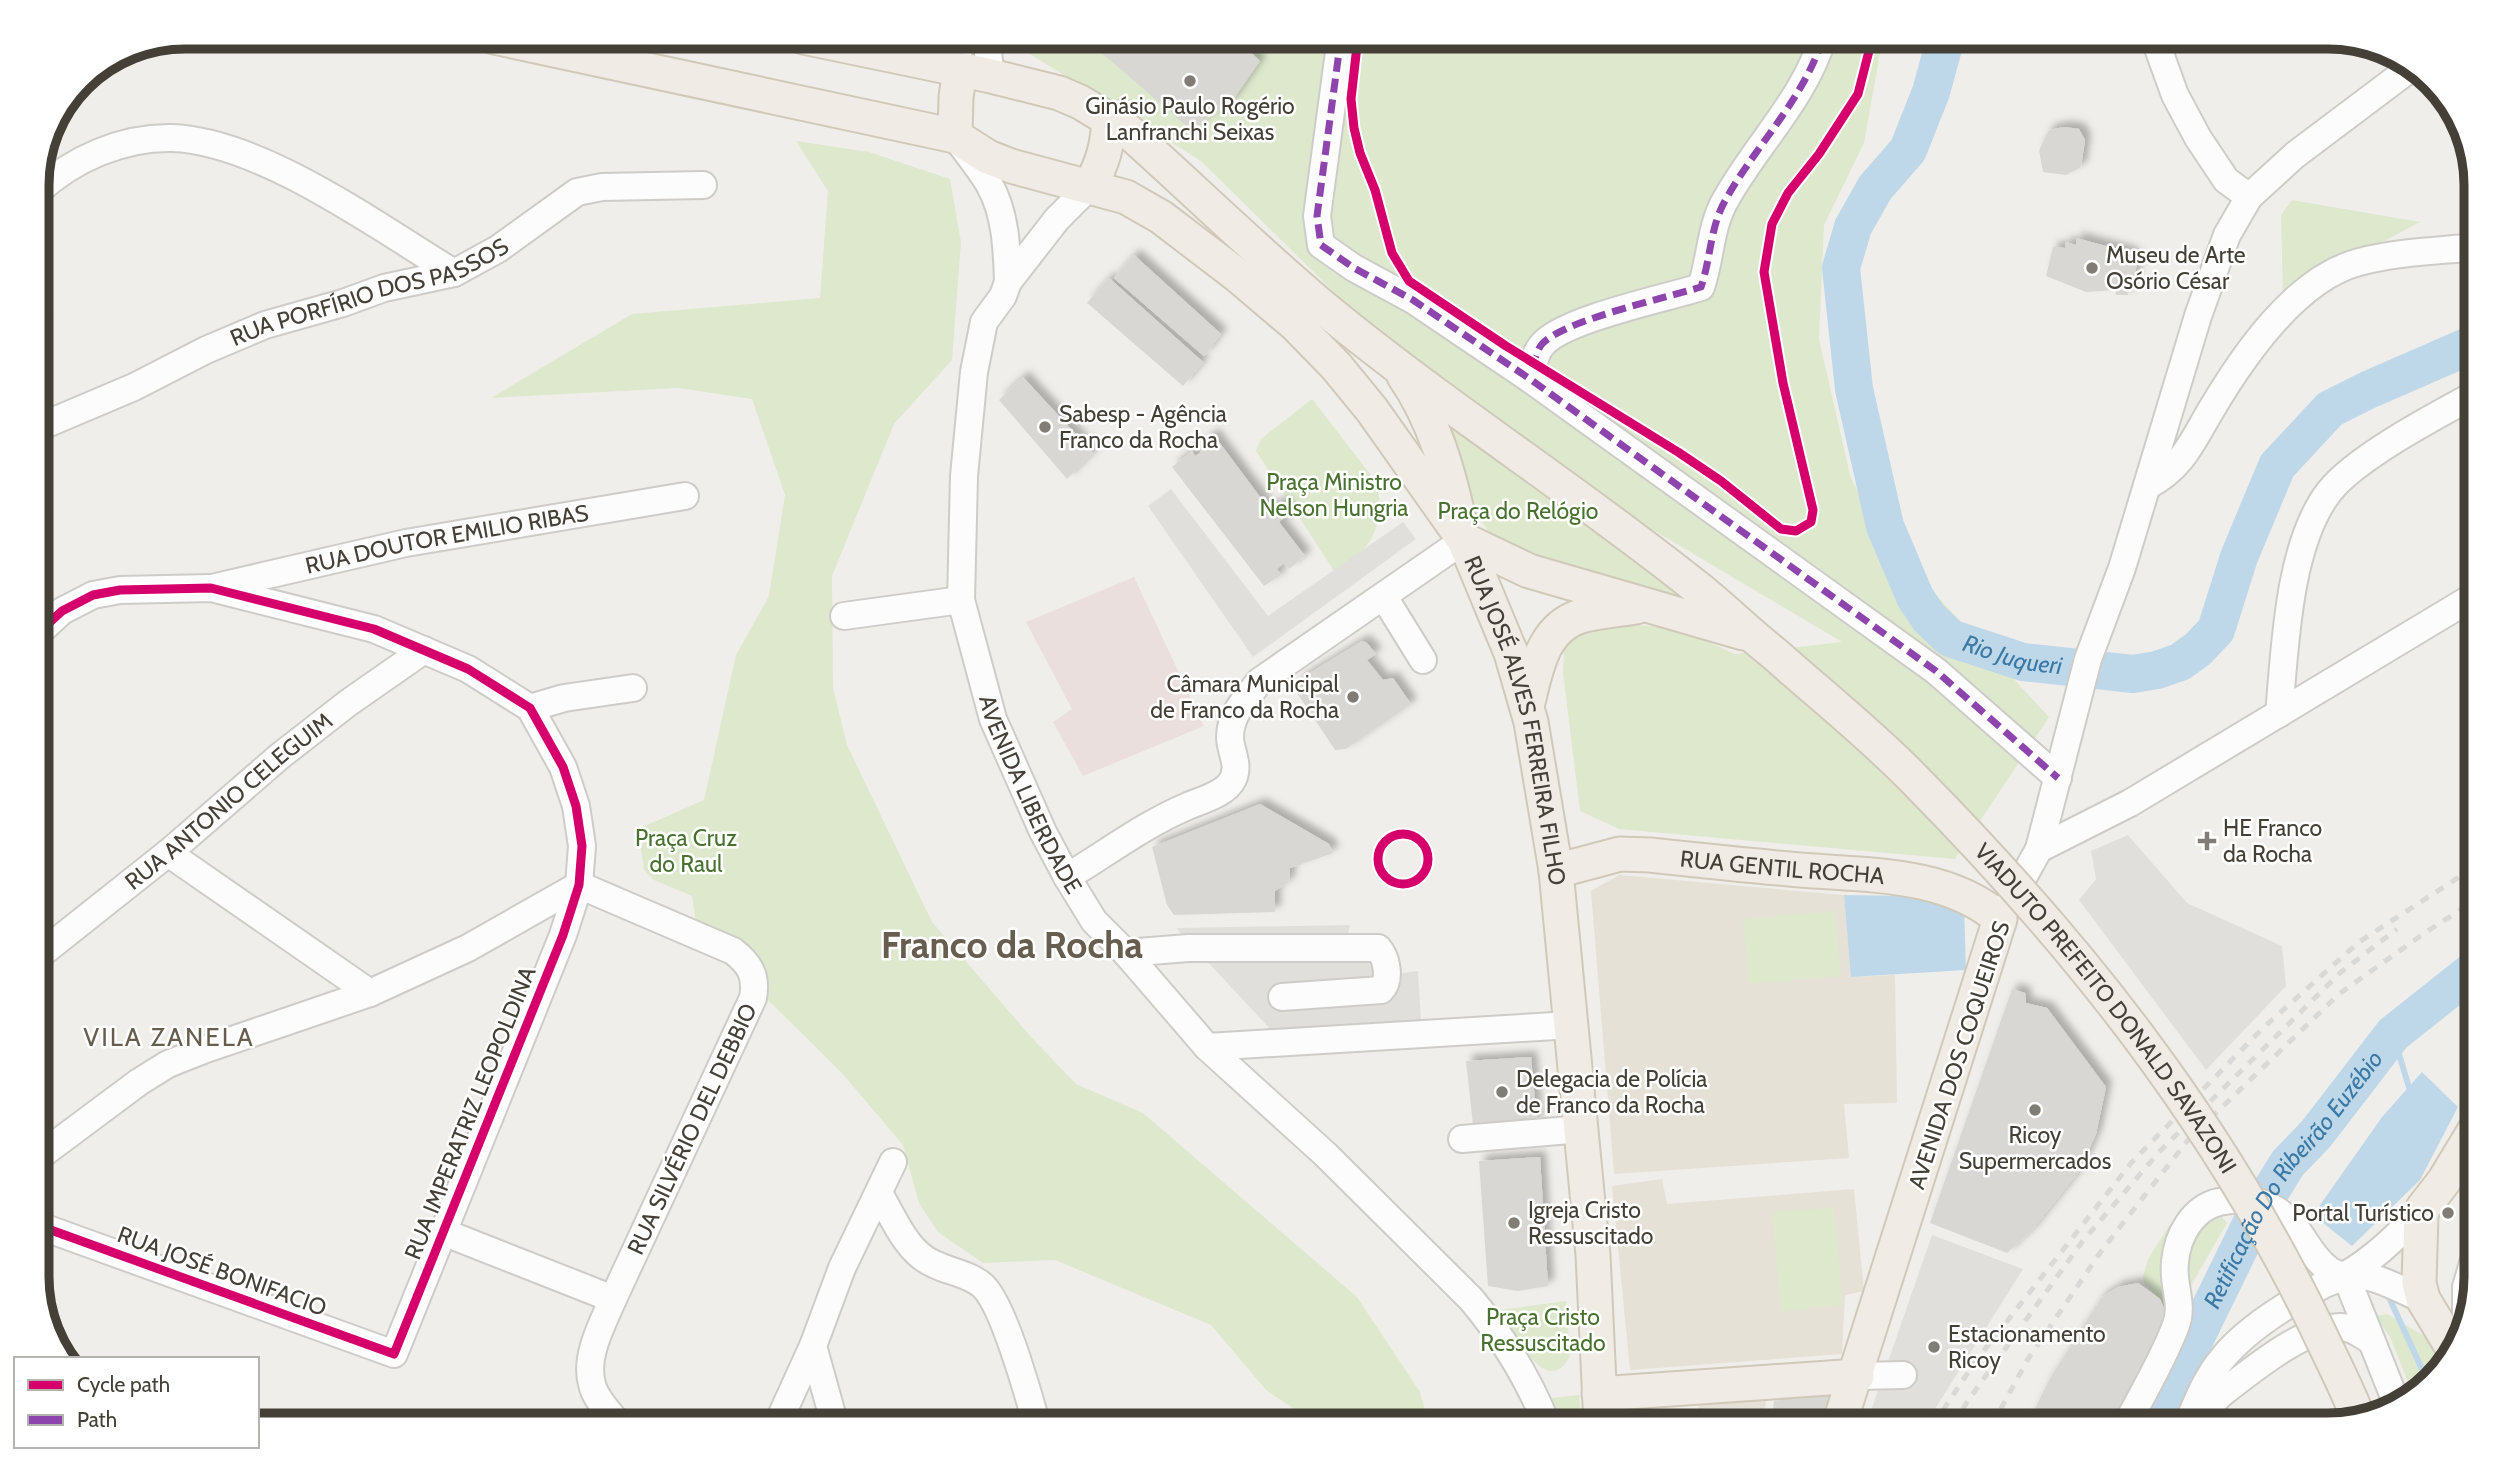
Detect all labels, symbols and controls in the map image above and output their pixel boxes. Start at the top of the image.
marker: Ginásio Paulo Rogério Lanfranchi Seixas [1182,73,1198,89]
place label: Ginásio Paulo Rogério Lanfranchi Seixas [1085,92,1295,146]
street label: RUA PORFÍRIO DOS PASSOS [226,232,514,352]
place label: Museu de Arte Osório César [2106,241,2246,295]
marker: Museu de Arte Osório César [2084,260,2100,276]
place label: Sabesp - Agência Franco da Rocha [1059,400,1227,454]
marker: Sabesp - Agência Franco da Rocha [1037,419,1053,435]
park label: Praça Ministro Nelson Hungria [1260,468,1408,522]
park label: Praça do Relógio [1438,497,1598,525]
street label: RUA DOUTOR EMILIO RIBAS [303,498,591,580]
street label: RUA JOSÉ ALVES FERREIRA FILHO [1458,552,1571,886]
water label: Rio Juqueri [1959,628,2065,680]
place label: Câmara Municipal de Franco da Rocha [1150,670,1340,724]
marker: Câmara Municipal de Franco da Rocha [1345,689,1361,705]
street label: AVENIDA LIBERDADE [973,692,1088,899]
street label: RUA ANTONIO CELEGUIM [119,707,338,896]
place label: HE Franco da Rocha [2223,814,2322,868]
park label: Praça Cruz do Raul [635,824,737,878]
marker: HE Franco da Rocha [2197,831,2217,851]
street label: VIADUTO PREFEITO DONALD SAVAZONI [1969,837,2242,1178]
street label: RUA GENTIL ROCHA [1679,844,1886,890]
street label: AVENIDA DOS COQUEIROS [1902,917,2016,1193]
district label: Franco da Rocha [881,922,1144,967]
street label: RUA IMPERATRIZ LEOPOLDINA [398,962,542,1264]
street label: RUA SILVÉRIO DEL DEBBIO [621,998,763,1259]
district label: VILA ZANELA [83,1021,255,1053]
water label: Retificação Do Ribeirão Euzébio [2197,1045,2389,1313]
place label: Delegacia de Polícia de Franco da Rocha [1516,1065,1707,1119]
marker: Delegacia de Polícia de Franco da Rocha [1494,1084,1510,1100]
marker: Ricoy Supermercados [2027,1102,2043,1118]
place label: Ricoy Supermercados [1959,1121,2111,1175]
place label: Igreja Cristo Ressuscitado [1528,1196,1653,1250]
place label: Portal Turístico [2292,1199,2434,1227]
marker: Portal Turístico [2440,1205,2456,1221]
marker: Igreja Cristo Ressuscitado [1506,1215,1522,1231]
street label: RUA JOSÉ BONIFACIO [114,1219,331,1322]
park label: Praça Cristo Ressuscitado [1480,1303,1606,1357]
place label: Estacionamento Ricoy [1948,1320,2106,1374]
marker: Estacionamento Ricoy [1926,1339,1942,1355]
legend [14,1357,259,1448]
text: Cycle path [77,1372,170,1397]
text: Path [77,1407,117,1432]

